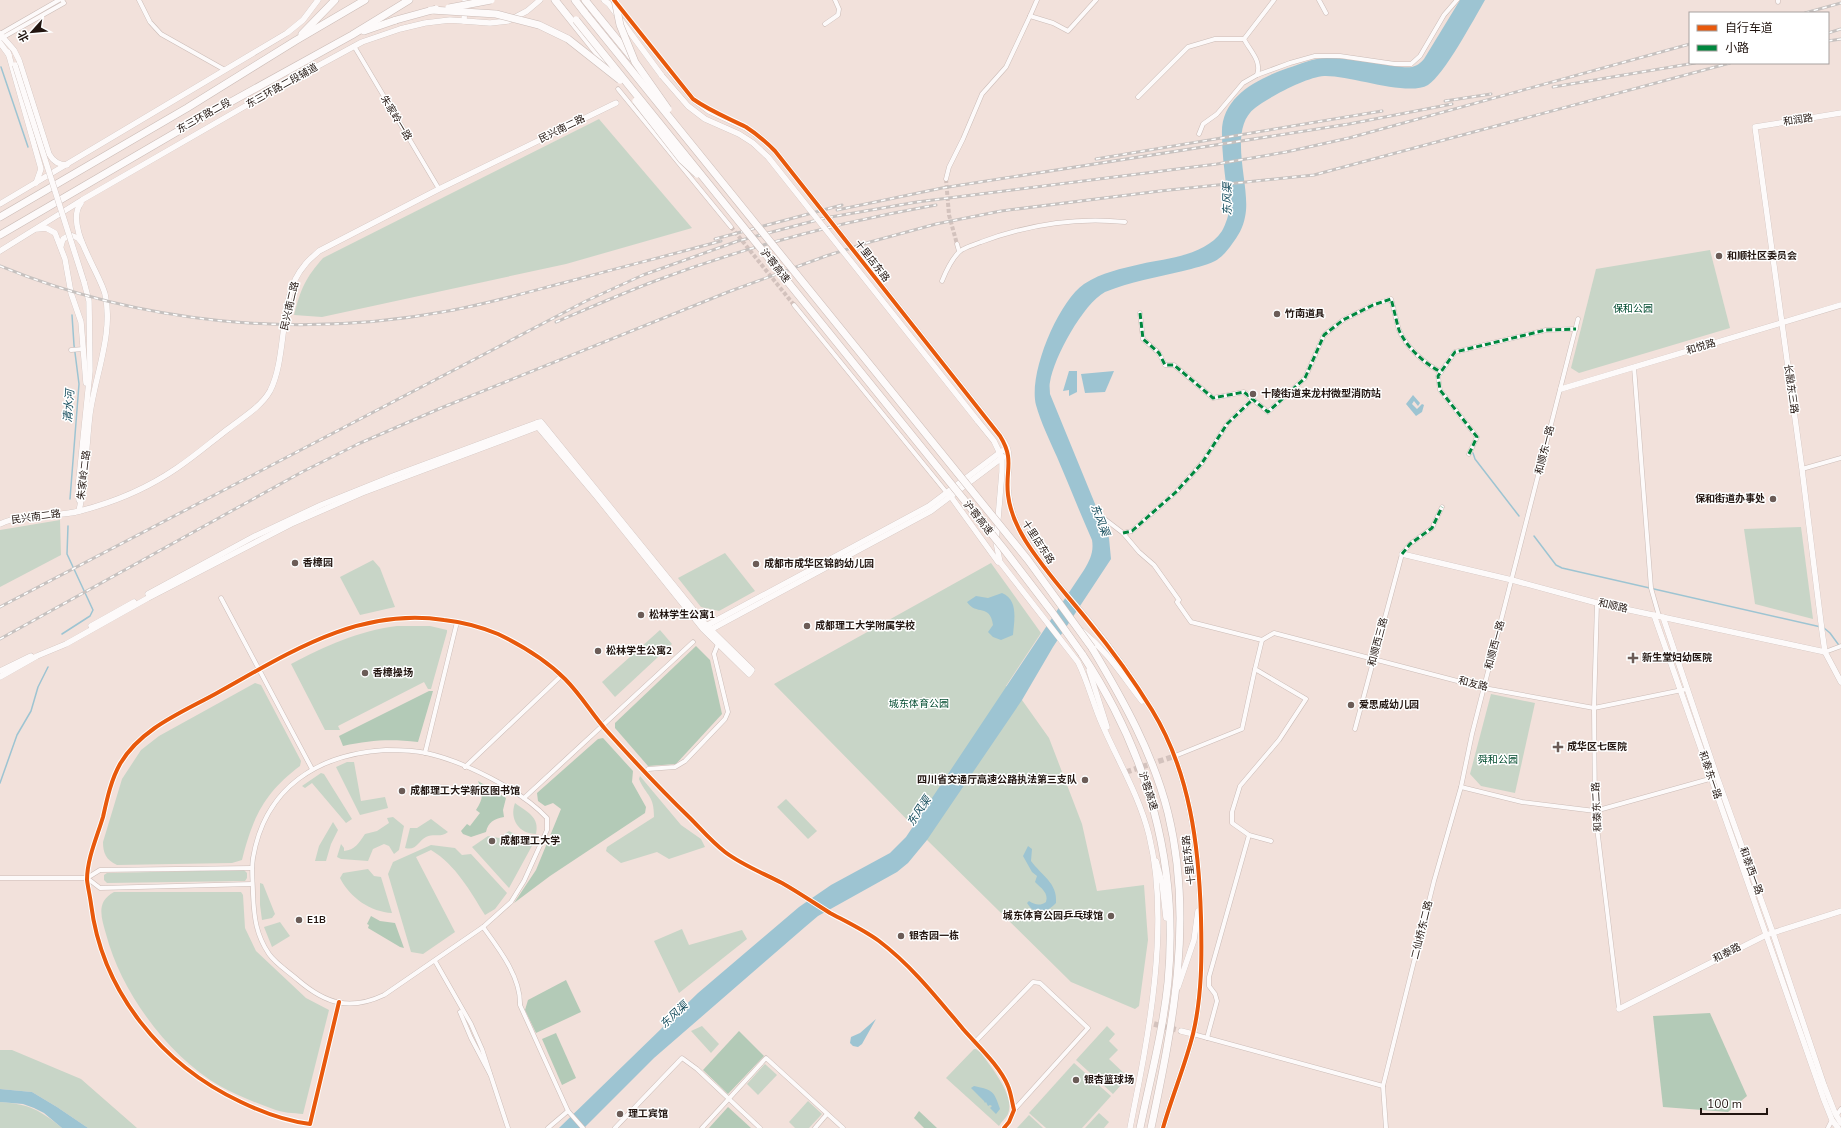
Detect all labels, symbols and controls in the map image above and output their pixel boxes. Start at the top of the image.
north arrow [12,12,52,52]
legend [1689,12,1829,64]
text: 自行车道 [1725,20,1773,36]
text: 北 [14,28,33,45]
text: 小路 [1725,40,1749,56]
street label: 东三环路二段辅道 [244,60,320,112]
street label: 朱家岭一路 [377,93,415,143]
street label: 东三环路二段 [174,95,234,137]
street label: 和润路 [1782,111,1814,129]
street label: 民兴南二路 [536,112,588,146]
water label: 东风渠 [1220,181,1235,216]
street label: 十里店东路 [851,237,893,285]
street label: 沪蓉高速 [757,246,793,286]
place label: 和顺社区委员会 [1727,249,1797,263]
marker: 和顺社区委员会 [1714,251,1724,261]
street label: 民兴南二路 [278,280,302,332]
park label: 保和公园 [1613,302,1653,316]
place label: 竹南道具 [1284,307,1325,321]
marker: 竹南道具 [1272,309,1282,319]
street label: 和悦路 [1685,336,1717,358]
street label: 长融东三路 [1781,363,1801,415]
water label: 清水河 [60,387,78,423]
place label: 十陵街道来龙村微型消防站 [1261,387,1381,401]
marker: 十陵街道来龙村微型消防站 [1248,389,1258,399]
street label: 和顺东一路 [1532,424,1558,476]
street label: 朱家岭二路 [74,449,94,501]
place label: 保和街道办事处 [1695,492,1765,506]
marker: 保和街道办事处 [1768,494,1778,504]
street label: 沪蓉高速 [960,498,996,538]
water label: 东风渠 [1087,502,1114,540]
street label: 民兴南二路 [10,507,62,527]
street label: 十里店东路 [1019,517,1057,567]
place label: 香樟园 [302,556,333,570]
place label: 成都市成华区锦韵幼儿园 [764,557,874,571]
marker: 香樟园 [290,558,300,568]
marker: 成都市成华区锦韵幼儿园 [751,559,761,569]
street label: 和顺路 [1597,596,1629,616]
place label: 松林学生公寓1 [649,608,715,622]
marker: 松林学生公寓1 [636,610,646,620]
street label: 和顺西三路 [1365,616,1391,668]
place label: 成都理工大学附属学校 [815,619,915,633]
street label: 和顺西一路 [1482,619,1508,671]
marker: 成都理工大学附属学校 [802,621,812,631]
place label: 松林学生公寓2 [606,644,672,658]
marker: 松林学生公寓2 [593,646,603,656]
place label: 新生堂妇幼医院 [1642,651,1712,665]
marker: 新生堂妇幼医院 [1627,652,1639,664]
place label: 香樟操场 [372,666,413,680]
marker: 香樟操场 [360,668,370,678]
street label: 和友路 [1457,674,1489,694]
park label: 城东体育公园 [889,697,949,711]
place label: 爱思威幼儿园 [1359,698,1419,712]
marker: 爱思威幼儿园 [1346,700,1356,710]
place label: 成华区七医院 [1567,740,1627,754]
marker: 成华区七医院 [1552,741,1564,753]
street label: 和泰东一路 [1695,749,1725,801]
park label: 舜和公园 [1478,753,1518,767]
street label: 沪蓉高速 [1135,770,1161,812]
place label: 四川省交通厅高速公路执法第三支队 [917,773,1077,787]
marker: 四川省交通厅高速公路执法第三支队 [1080,775,1090,785]
street label: 和泰东二路 [1589,782,1605,832]
place label: 成都理工大学新区图书馆 [410,784,520,798]
marker: 成都理工大学新区图书馆 [397,786,407,796]
water label: 东风渠 [904,791,936,829]
place label: 成都理工大学 [500,834,560,848]
street label: 十里店东路 [1179,834,1199,886]
marker: 成都理工大学 [487,836,497,846]
street label: 和泰西一路 [1736,845,1766,897]
street label: 二仙桥东二路 [1408,899,1436,961]
place label: 城东体育公园乒乓球馆 [1003,909,1103,923]
marker: 城东体育公园乒乓球馆 [1106,911,1116,921]
place label: E1B [307,913,326,927]
marker: E1B [294,915,304,925]
place label: 银杏园一栋 [909,929,959,943]
marker: 银杏园一栋 [896,931,906,941]
street label: 和泰路 [1710,940,1744,966]
water label: 东风渠 [657,997,693,1032]
place label: 银杏篮球场 [1084,1073,1134,1087]
marker: 银杏篮球场 [1071,1075,1081,1085]
scale bar [1701,1090,1767,1116]
text: 100 m [1707,1096,1742,1112]
place label: 理工宾馆 [628,1107,668,1121]
marker: 理工宾馆 [615,1109,625,1119]

